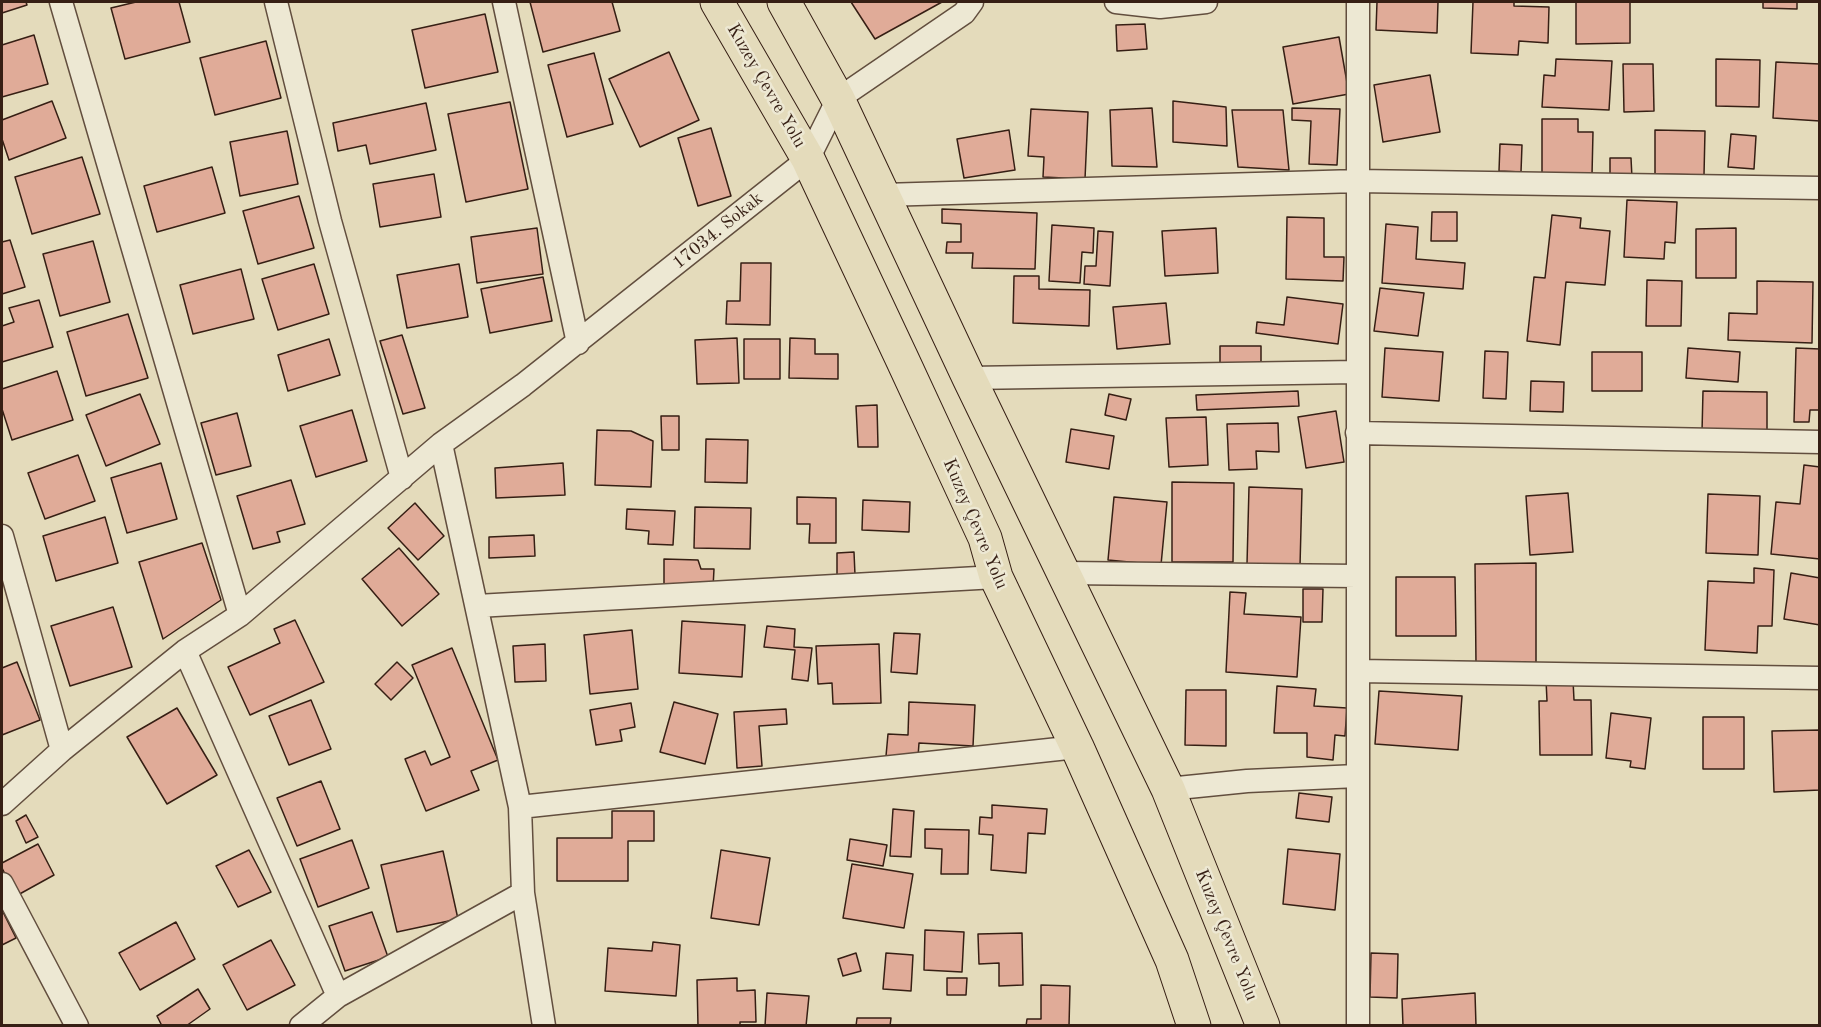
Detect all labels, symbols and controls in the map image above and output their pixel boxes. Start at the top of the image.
street label: Kuzey Çevre Yolu [722,20,810,152]
street label: 17034. Sokak [668,188,768,274]
street label: Kuzey Çevre Yolu [938,455,1012,593]
street label: Kuzey Çevre Yolu [1190,866,1262,1004]

